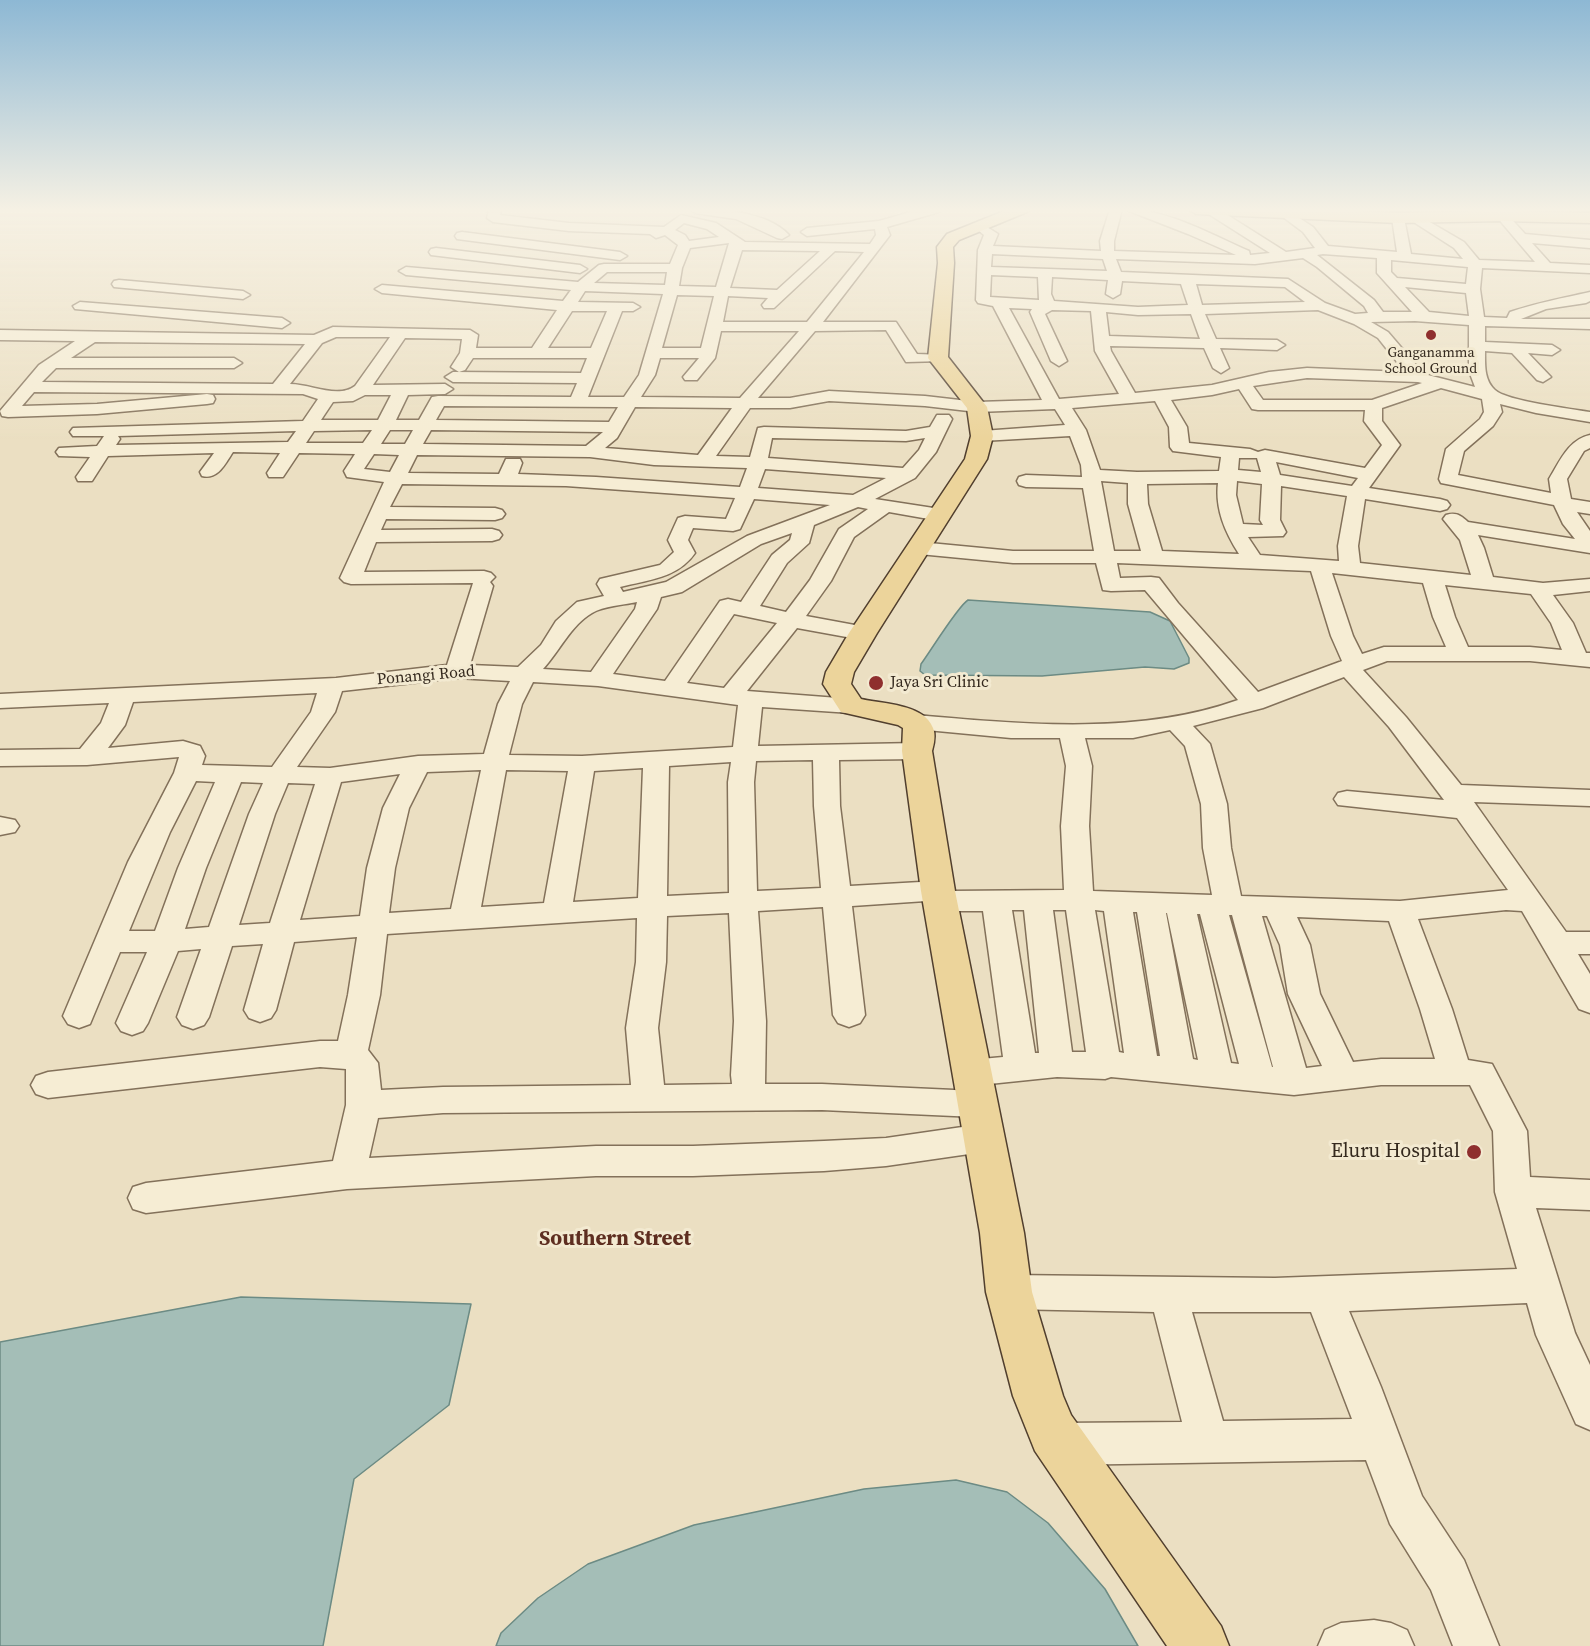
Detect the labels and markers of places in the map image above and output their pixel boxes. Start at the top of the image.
marker: Ganganamma School Ground [1424,328,1438,342]
place label: Ganganamma School Ground [1385,345,1477,378]
place label: Jaya Sri Clinic [890,673,989,693]
marker: Jaya Sri Clinic [867,674,885,692]
place label: Eluru Hospital [1331,1140,1460,1164]
marker: Eluru Hospital [1465,1143,1483,1161]

